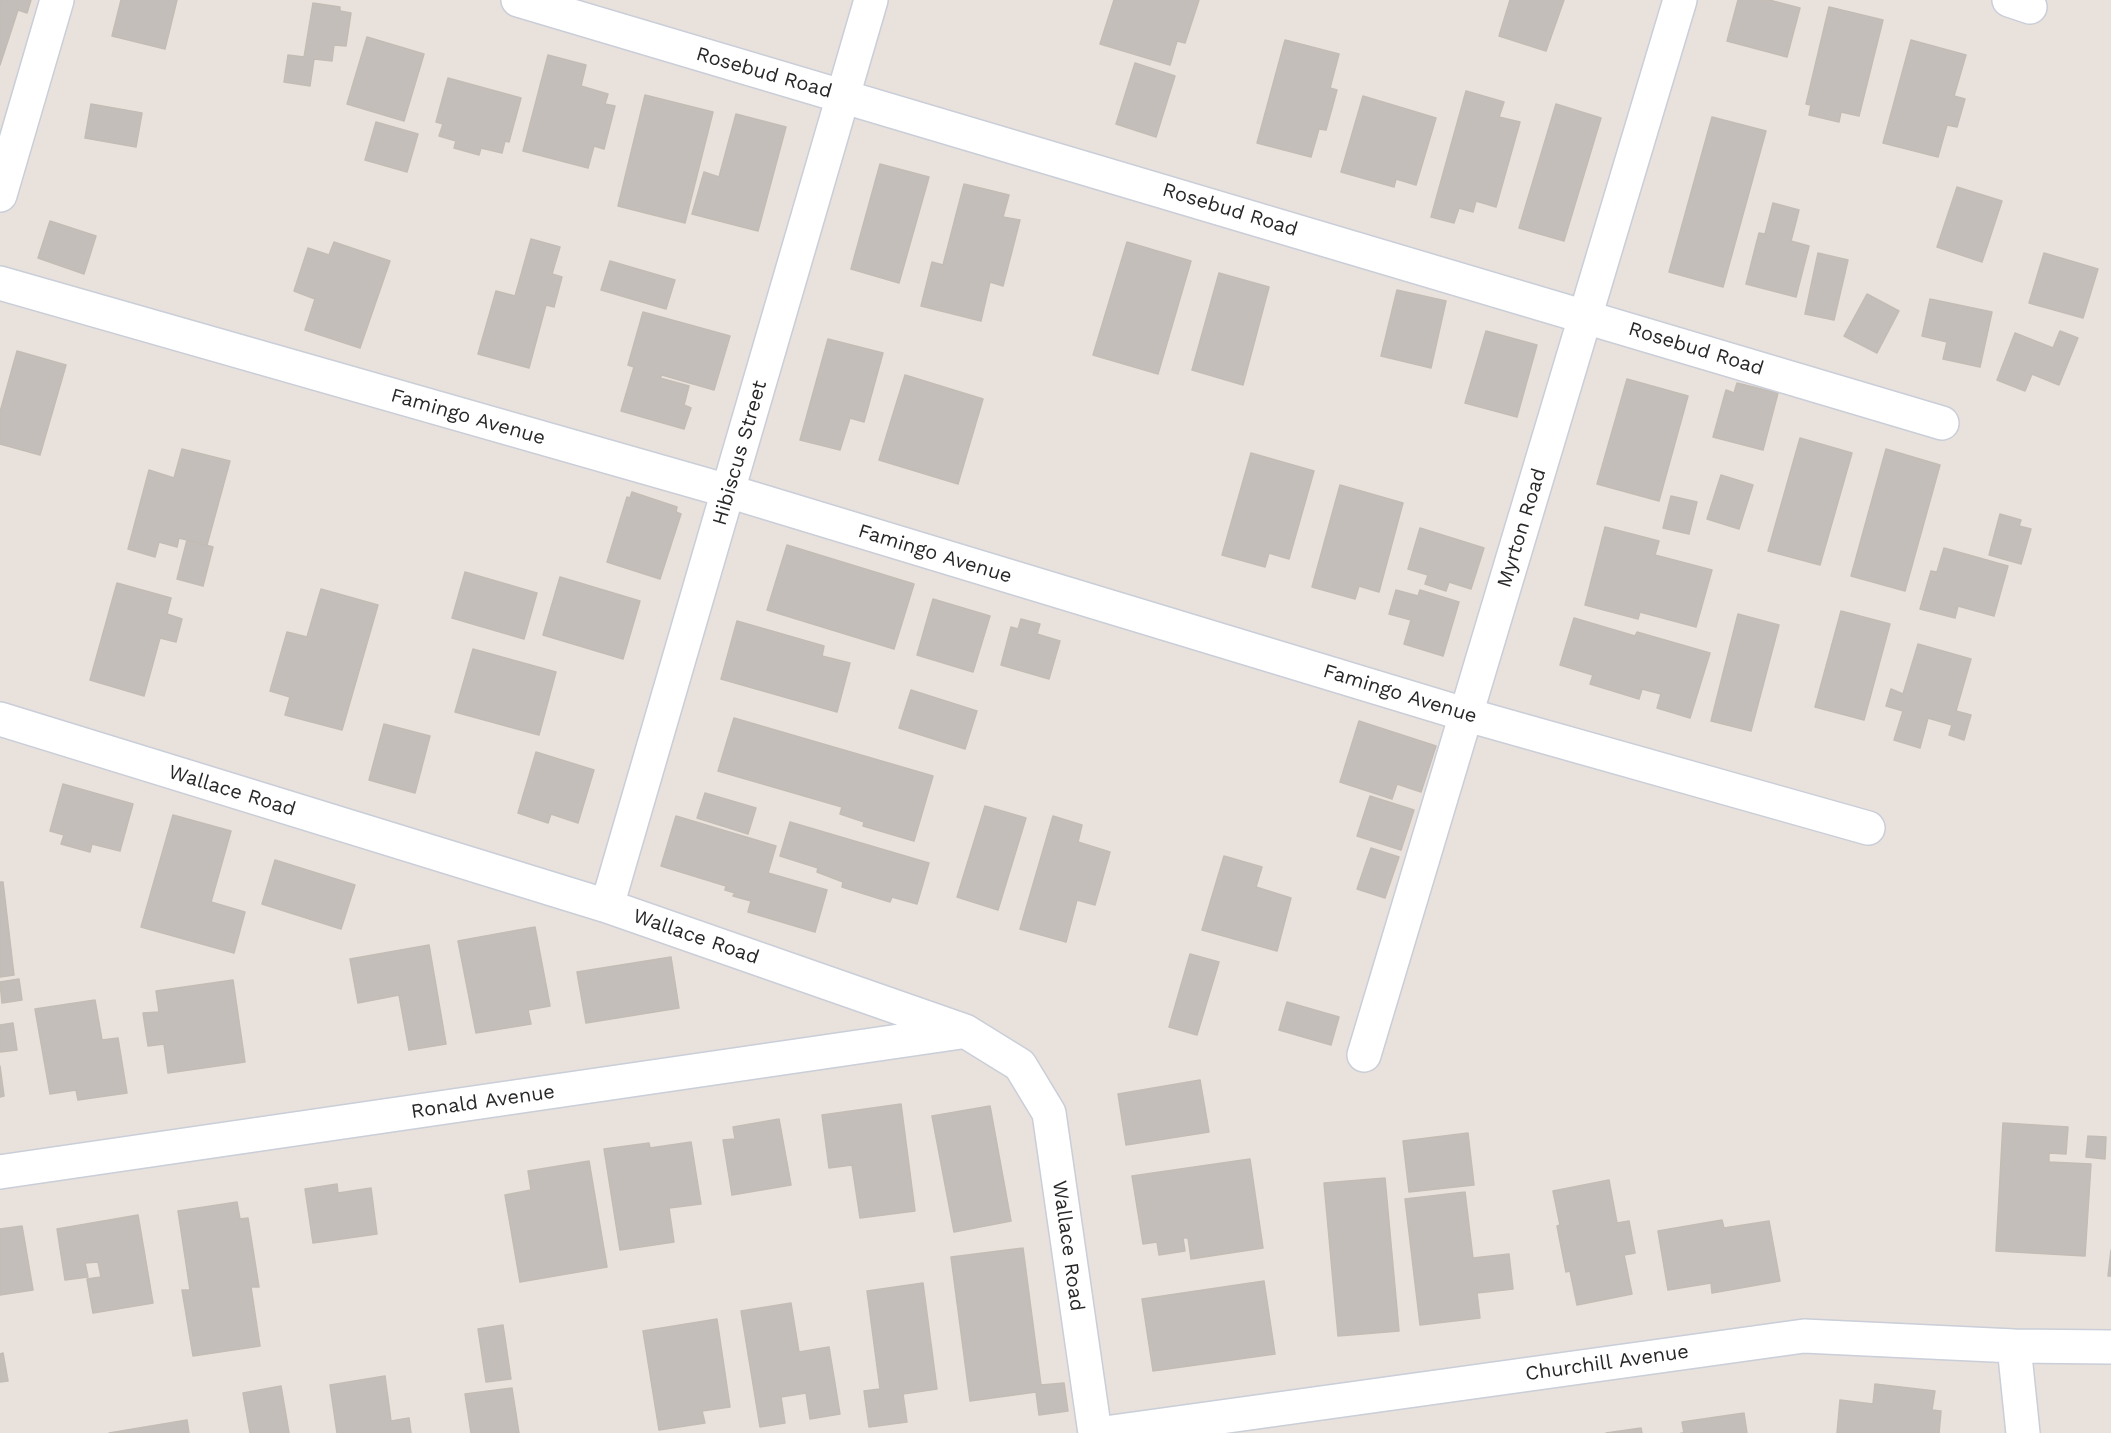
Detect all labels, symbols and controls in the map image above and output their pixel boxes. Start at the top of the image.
street label: Rosebud Road [693,42,835,104]
street label: Rosebud Road [1160,178,1300,242]
street label: Rosebud Road [1626,317,1766,381]
street label: Hibiscus Street [708,378,772,528]
street label: Famingo Avenue [388,383,548,451]
street label: Myrton Road [1492,466,1552,590]
street label: Famingo Avenue [855,519,1015,589]
street label: Famingo Avenue [1320,659,1480,729]
street label: Wallace Road [166,760,298,822]
street label: Wallace Road [630,904,762,970]
street label: Ronald Avenue [410,1080,556,1124]
street label: Wallace Road [1047,1179,1089,1313]
street label: Churchill Avenue [1524,1340,1690,1386]

